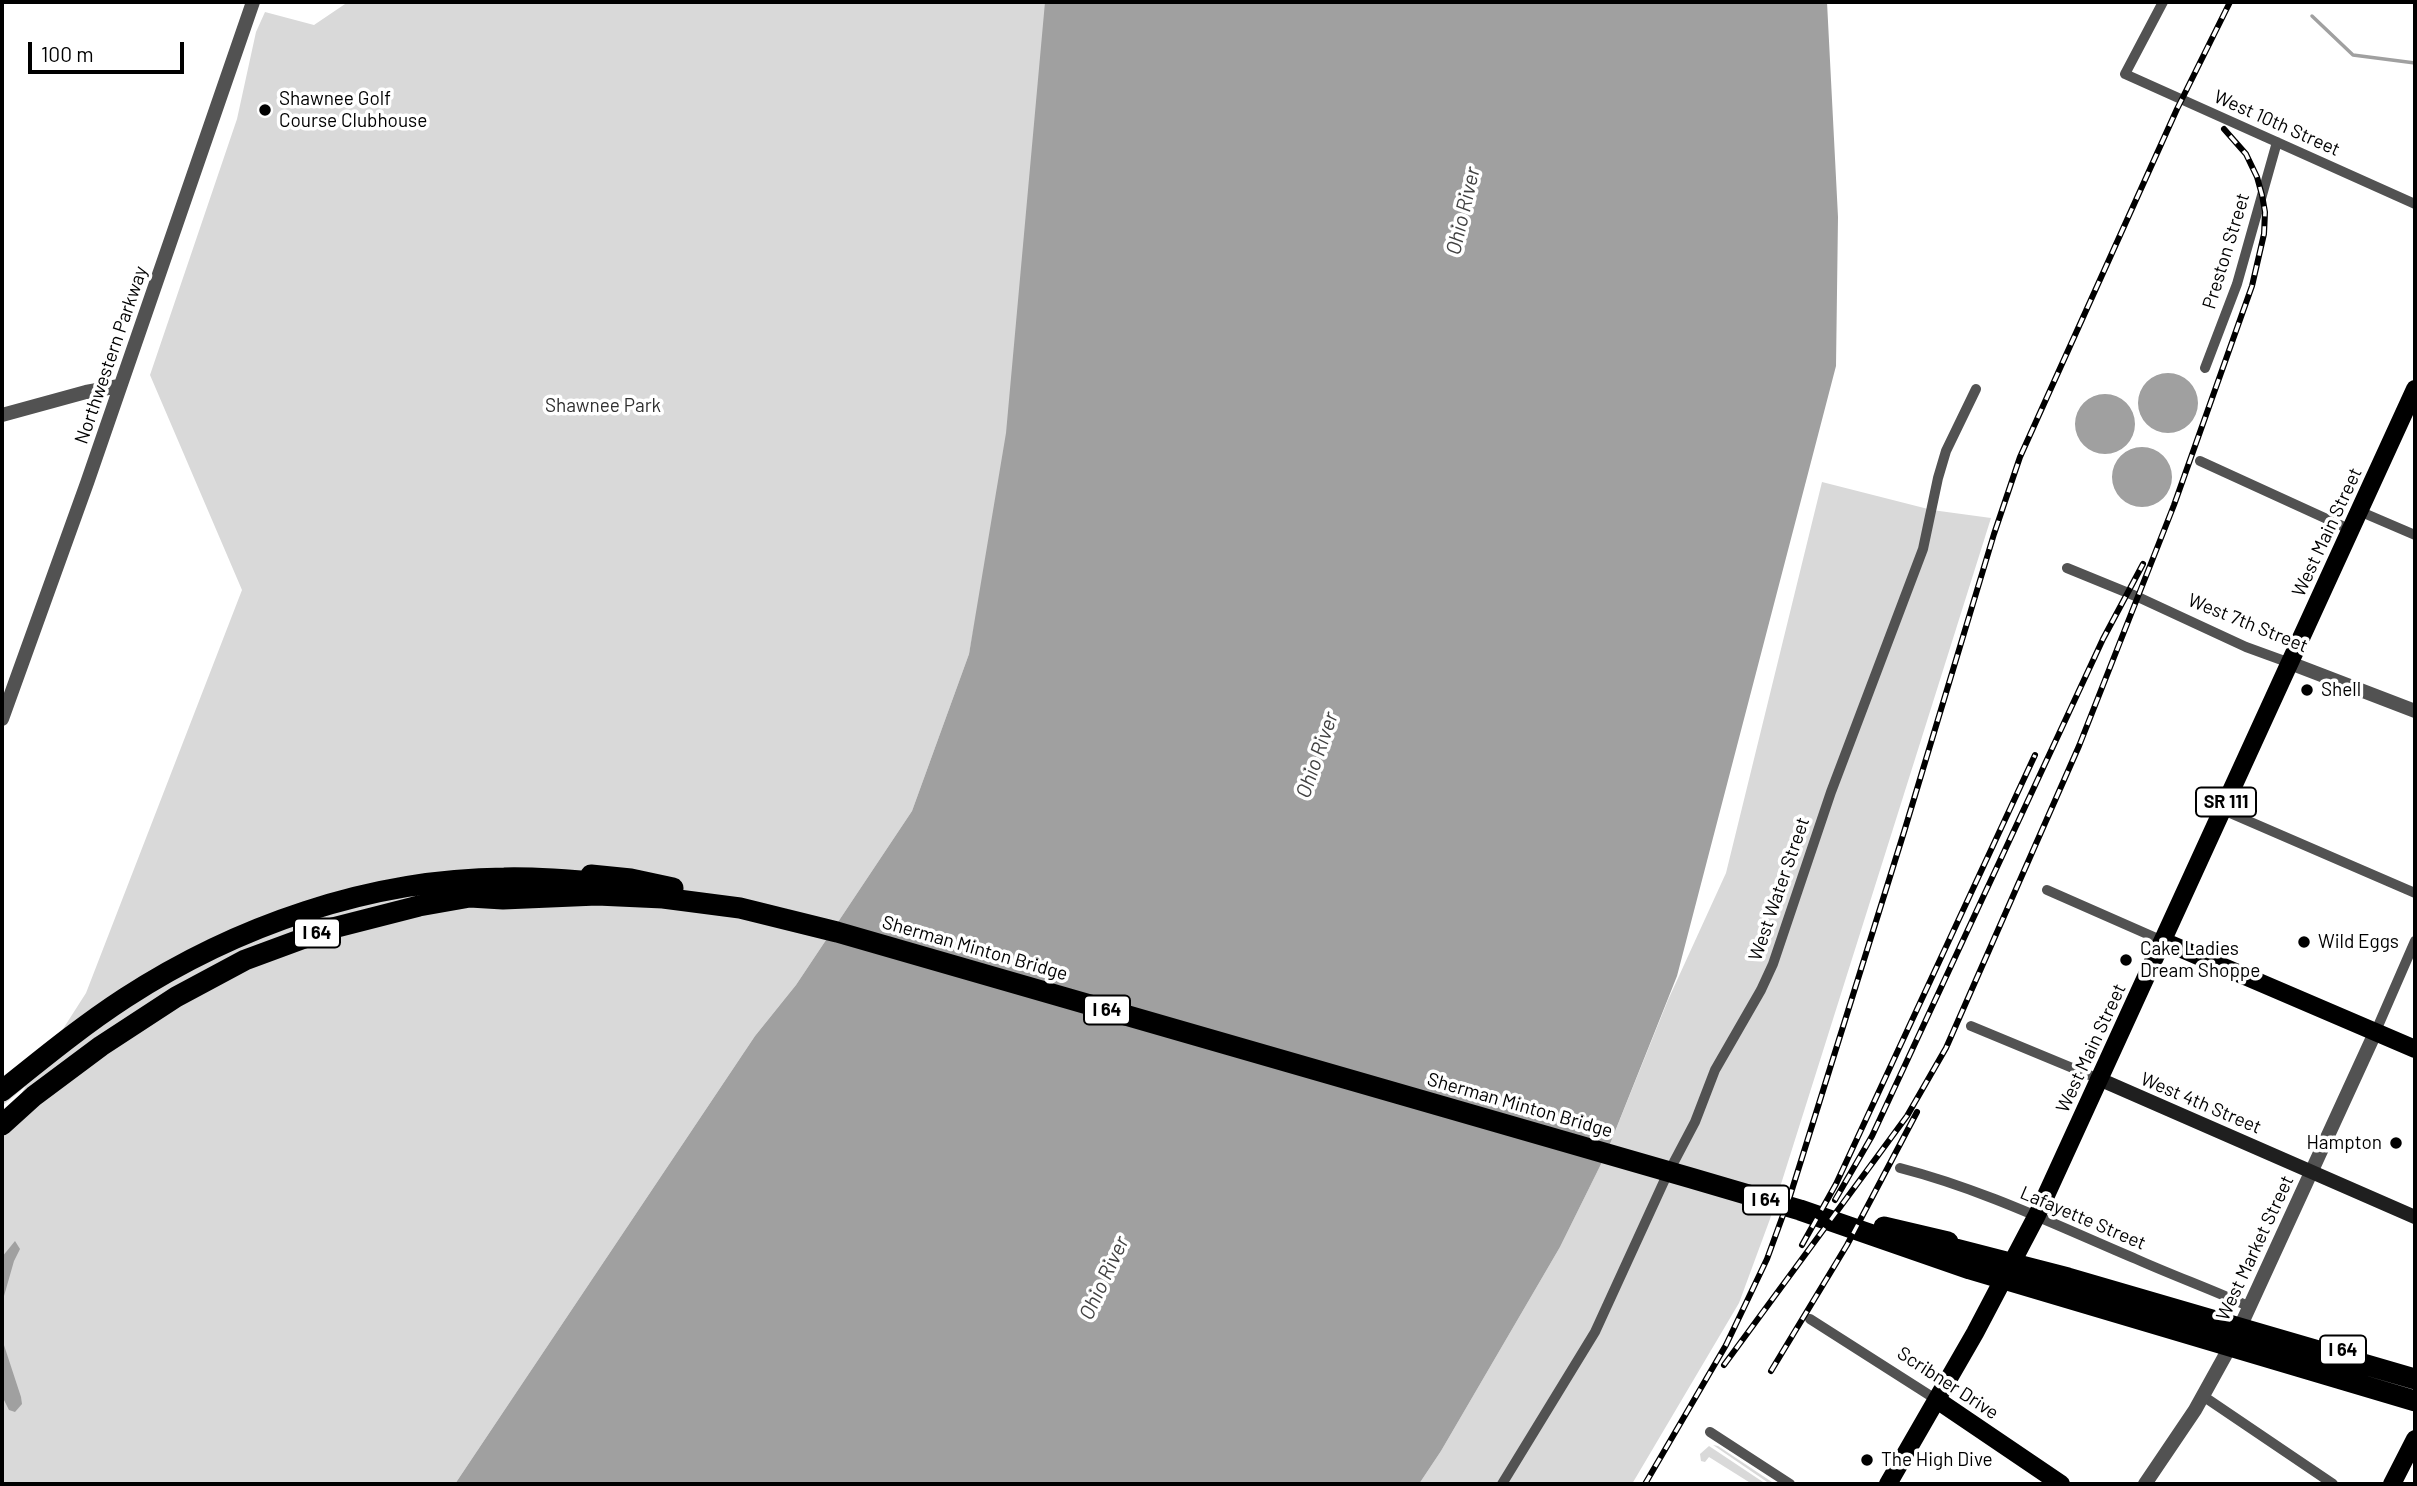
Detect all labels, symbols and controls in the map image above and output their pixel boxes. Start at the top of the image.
scale bar [32,28,187,72]
text: 100 m [41,41,94,66]
street label: West 10th Street [2210,85,2344,161]
place label: Shawnee Golf Course Clubhouse [279,88,427,132]
marker: Shawnee Golf Course Clubhouse [257,102,273,118]
water label: Ohio River [1441,165,1485,257]
street label: Preston Street [2198,190,2254,312]
street label: Northwestern Parkway [70,263,152,447]
park label: Shawnee Park [545,395,661,417]
street label: West Main Street [2287,464,2367,600]
street label: West 7th Street [2185,589,2311,657]
place label: Shell [2321,679,2361,701]
marker: Shell [2299,682,2315,698]
water label: Ohio River [1291,709,1343,801]
road number: SR 111 [2196,788,2256,816]
street label: West Water Street [1744,814,1814,964]
street label: Sherman Minton Bridge [880,911,1070,985]
road number: I 64 [294,918,340,948]
place label: Wild Eggs [2318,931,2399,953]
marker: Wild Eggs [2296,934,2312,950]
place label: Cake Ladies Dream Shoppe [2140,938,2260,982]
marker: Cake Ladies Dream Shoppe [2118,952,2134,968]
street label: West Main Street [2051,980,2131,1116]
road number: I 64 [1084,995,1130,1024]
street label: West 4th Street [2137,1067,2265,1139]
street label: Sherman Minton Bridge [1425,1068,1615,1142]
place label: Hampton [2306,1132,2382,1154]
marker: Hampton [2388,1135,2404,1151]
street label: West Market Street [2211,1172,2299,1324]
street label: Lafayette Street [2017,1181,2149,1255]
road number: I 64 [1743,1185,1789,1214]
water label: Ohio River [1074,1232,1134,1324]
road number: I 64 [2320,1336,2366,1364]
street label: Scribner Drive [1893,1342,2003,1424]
place label: The High Dive [1881,1449,1993,1471]
marker: The High Dive [1859,1452,1875,1468]

